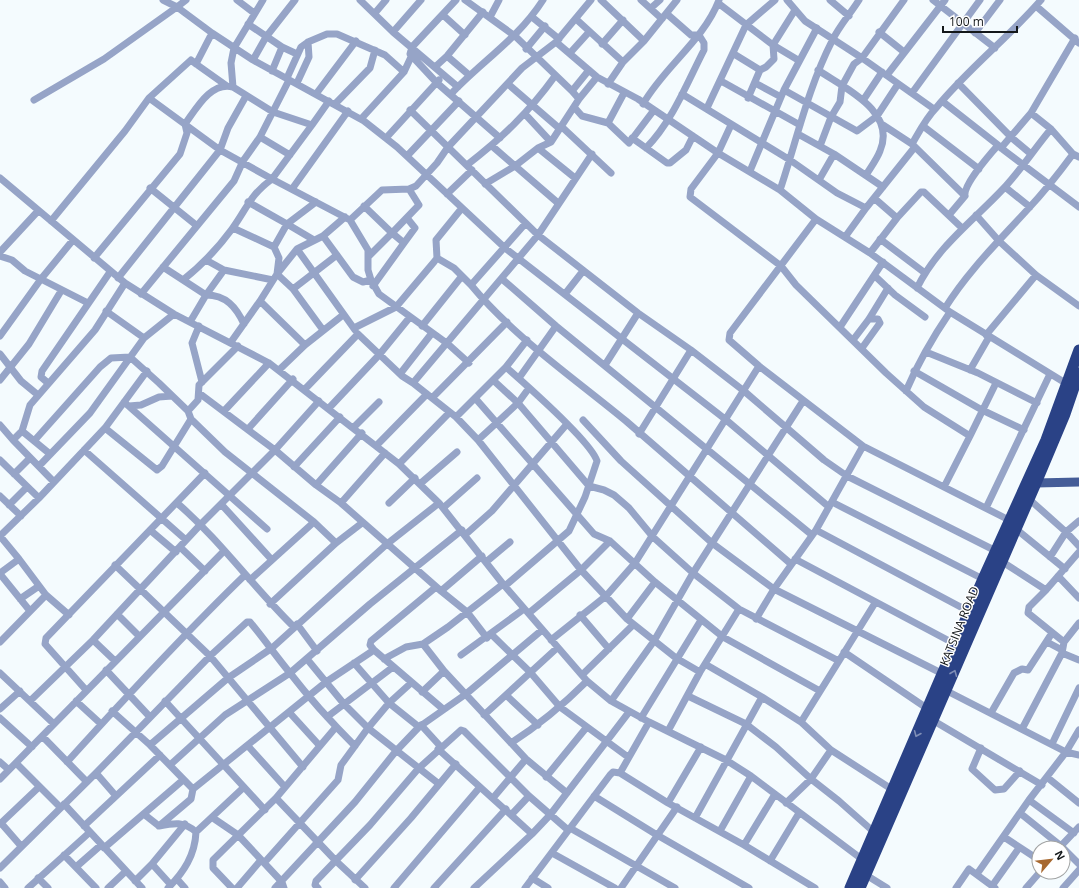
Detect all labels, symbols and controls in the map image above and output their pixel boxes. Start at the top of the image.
scale bar [943,8,1017,34]
text: 100 m [949,13,984,30]
street label: KATSINA ROAD [935,584,983,668]
one-way arrow [950,669,958,676]
one-way arrow [914,731,922,738]
north arrow [1031,840,1071,880]
text: N [1052,848,1069,863]

